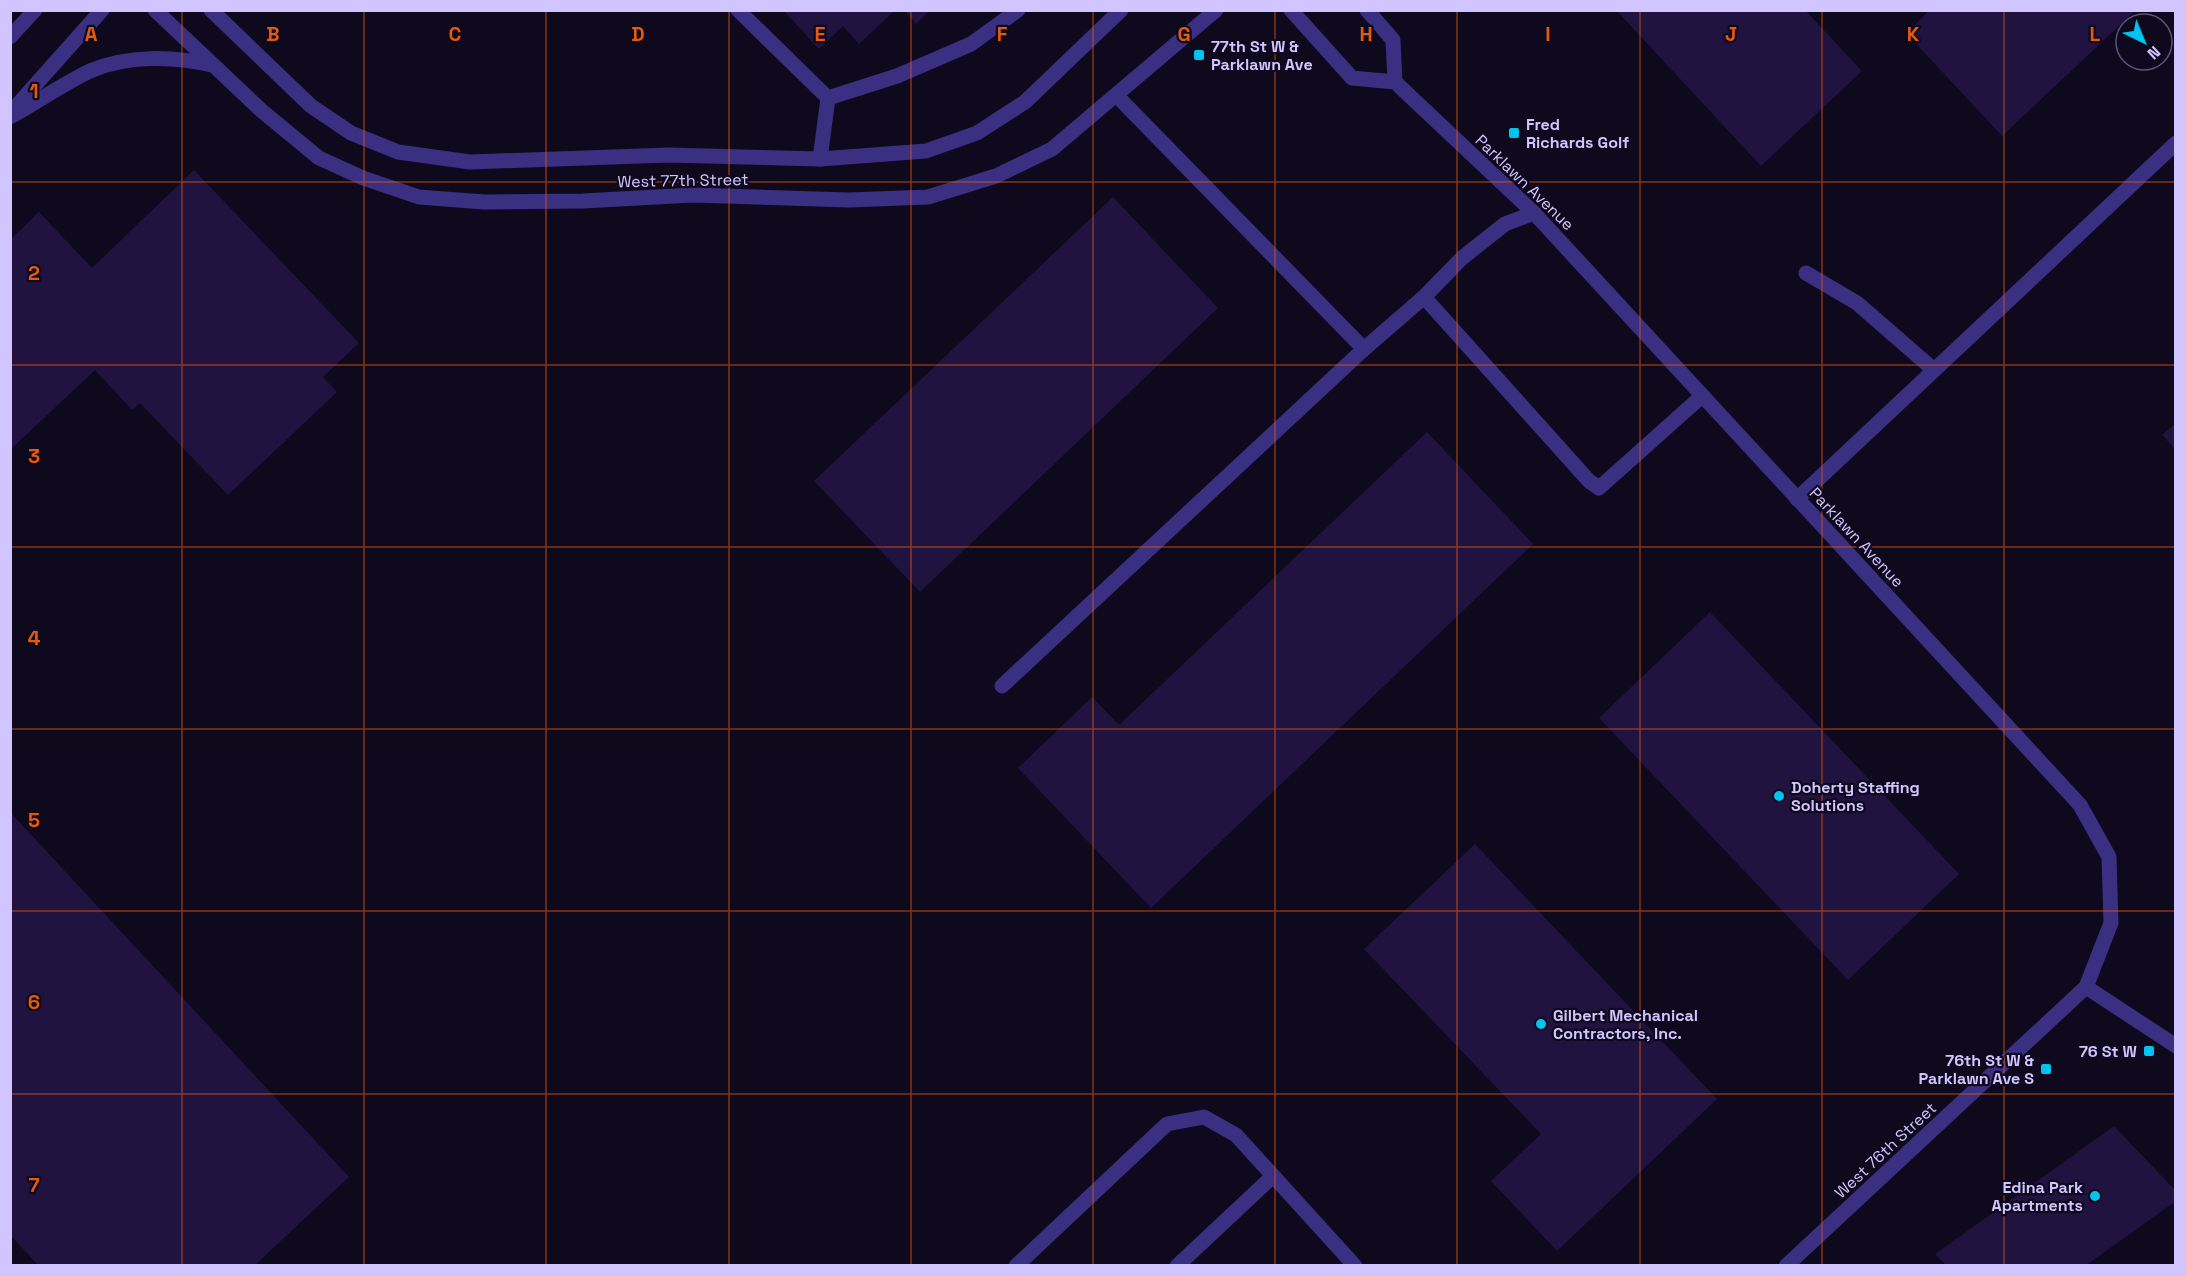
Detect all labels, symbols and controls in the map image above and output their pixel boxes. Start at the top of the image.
north arrow [2114,12,2174,72]
text: A [85,21,98,47]
text: B [266,21,280,47]
text: C [449,21,462,47]
text: D [631,21,645,47]
text: E [814,21,826,47]
text: F [997,21,1008,47]
text: G [1177,21,1191,47]
text: H [1359,21,1373,47]
text: I [1545,21,1551,47]
text: J [1725,21,1737,47]
text: K [1907,21,1920,47]
text: L [2090,21,2101,47]
place label: 77th St W & Parklawn Ave [1211,36,1313,75]
text: N [2143,41,2165,64]
marker: 77th St W & Parklawn Ave [1192,48,1206,62]
text: 1 [29,78,39,104]
place label: Fred Richards Golf [1526,114,1629,153]
marker: Fred Richards Golf [1507,126,1521,140]
street label: Parklawn Avenue [1471,130,1578,235]
street label: West 77th Street [617,169,749,192]
text: 2 [28,260,40,286]
text: 3 [28,443,40,469]
street label: Parklawn Avenue [1805,483,1908,592]
text: 4 [28,625,41,651]
place label: Doherty Staffing Solutions [1791,777,1920,816]
marker: Doherty Staffing Solutions [1772,789,1786,803]
text: 5 [28,807,40,833]
text: 6 [28,989,40,1015]
place label: Gilbert Mechanical Contractors, Inc. [1553,1005,1698,1044]
marker: Gilbert Mechanical Contractors, Inc. [1534,1017,1548,1031]
place label: 76 St W [2079,1041,2137,1062]
marker: 76 St W [2142,1044,2156,1058]
place label: 76th St W & Parklawn Ave S [1919,1050,2035,1089]
marker: 76th St W & Parklawn Ave S [2039,1062,2053,1076]
street label: West 76th Street [1830,1098,1941,1203]
text: 7 [28,1172,40,1198]
place label: Edina Park Apartments [1992,1177,2083,1216]
marker: Edina Park Apartments [2088,1189,2102,1203]

